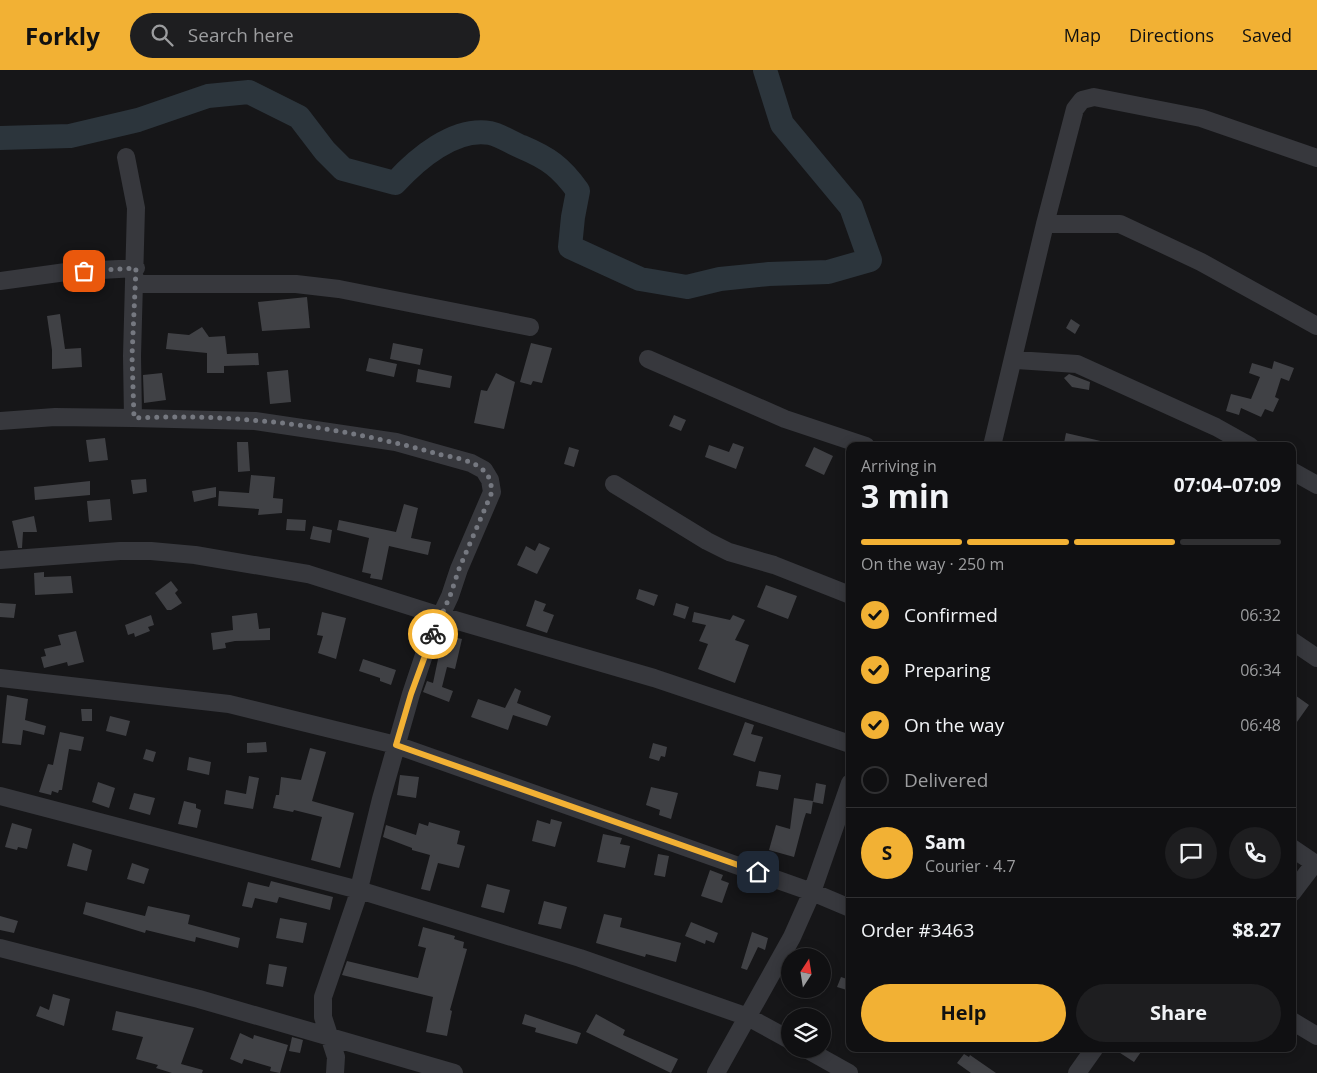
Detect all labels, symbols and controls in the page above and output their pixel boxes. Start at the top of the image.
search box [130,13,480,58]
text: Forkly [25,19,100,52]
icon: search [148,21,176,49]
text: Search here [188,22,294,48]
text: Map [1064,23,1101,47]
text: Directions [1129,23,1214,47]
text: Saved [1242,23,1292,47]
pin [63,250,105,292]
icon: bag [70,257,98,285]
text: Arriving in [861,455,937,477]
text: 07:04–07:09 [1174,472,1281,498]
text: 3 min [861,474,950,517]
text: On the way · 250 m [861,553,1004,575]
icon: check [861,601,889,629]
text: Confirmed [904,602,998,628]
text: 06:32 [1240,604,1281,626]
courier [408,609,458,659]
icon: bike [419,620,447,648]
icon: check [861,656,889,684]
text: Preparing [904,657,991,683]
text: 06:34 [1240,659,1281,681]
icon: check [861,711,889,739]
text: On the way [904,712,1004,738]
text: 06:48 [1240,714,1281,736]
text: Delivered [904,767,988,793]
button: chat [1165,827,1217,879]
button: phone [1229,827,1281,879]
text: Sam [925,829,966,855]
text: S [882,840,892,866]
pin [737,851,779,893]
text: Courier · 4.7 [925,855,1016,877]
icon: home [744,858,772,886]
text: Order #3463 [861,917,974,943]
text: $8.27 [1232,917,1281,943]
north arrow [781,948,831,998]
map controls [781,948,831,1058]
button: Help [861,984,1066,1042]
button: Share [1076,984,1281,1042]
button: layers [781,1008,831,1058]

